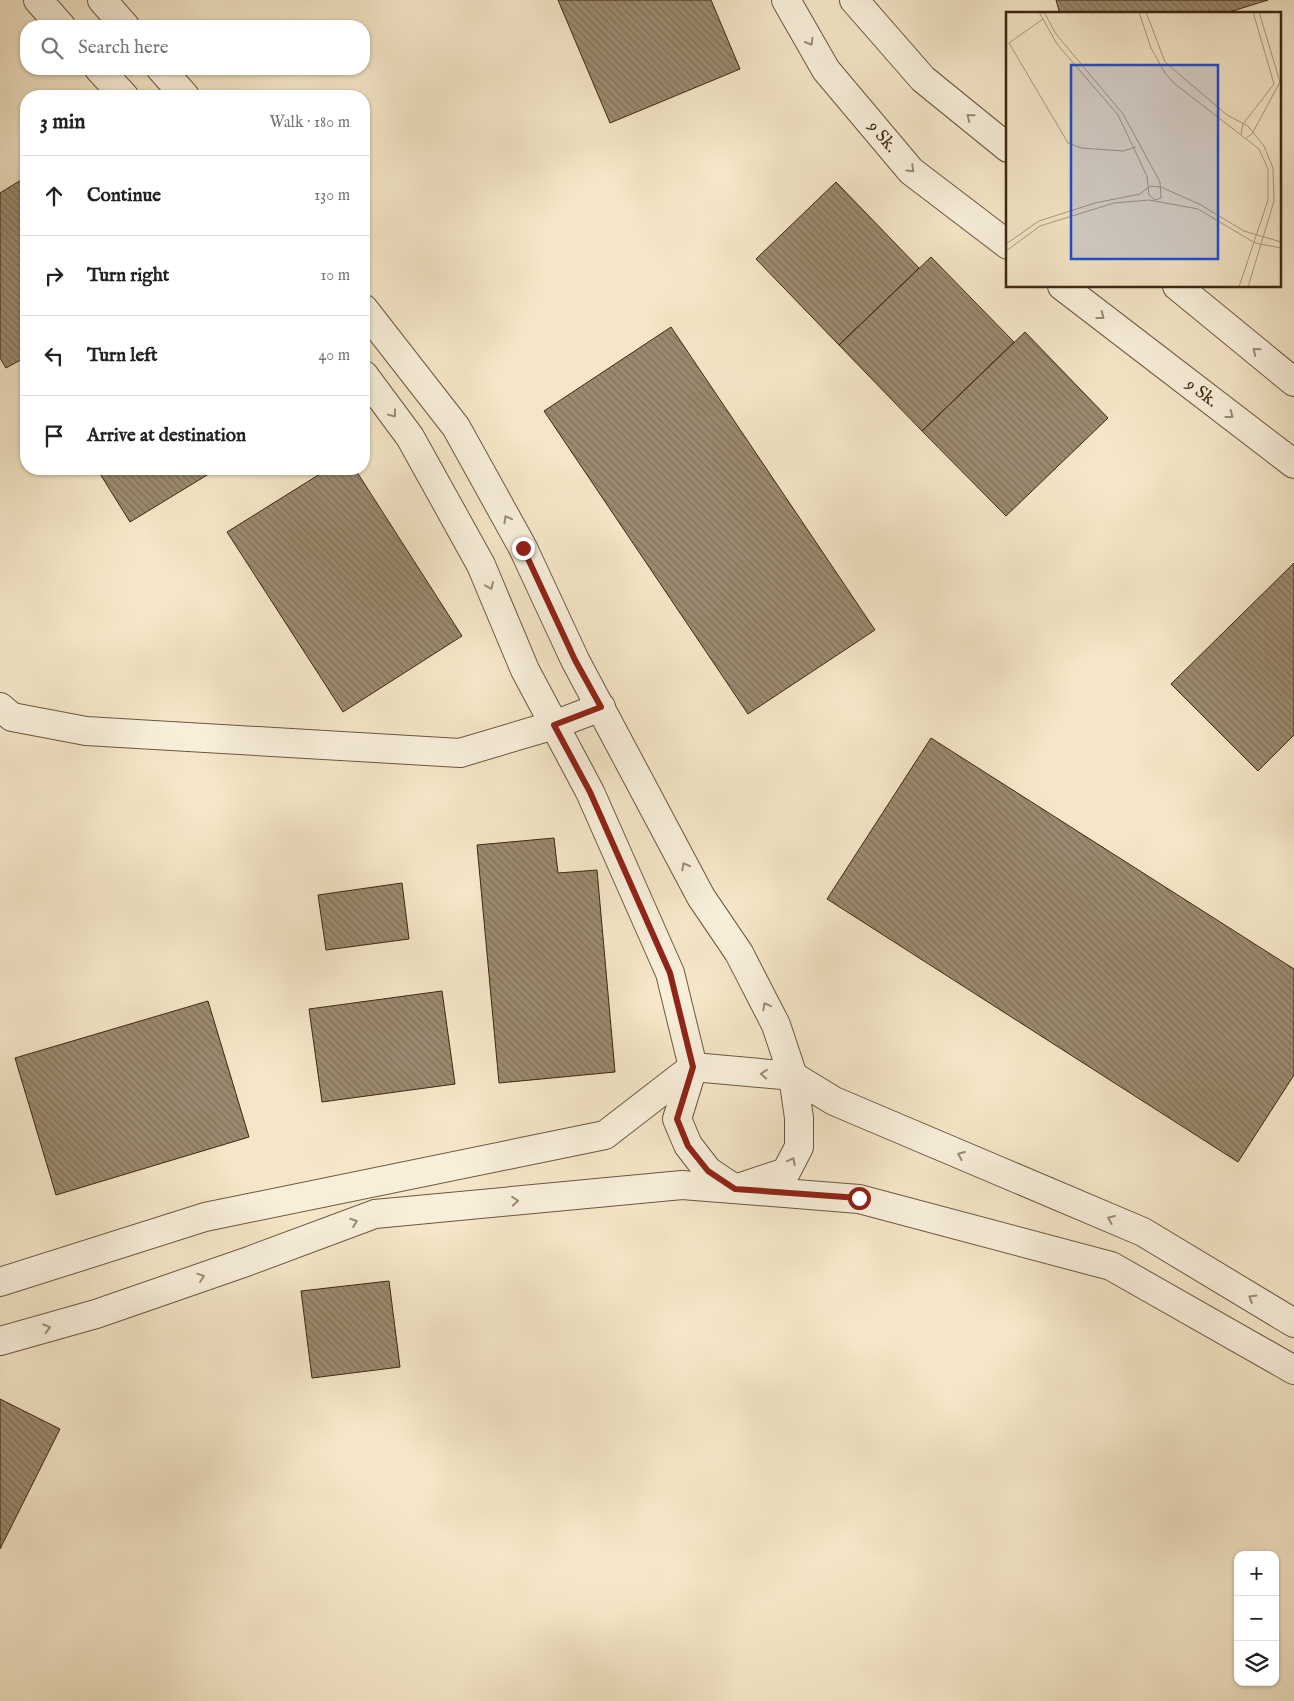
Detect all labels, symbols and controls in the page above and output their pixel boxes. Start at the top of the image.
inset map [1006,12,1282,288]
search box [20,20,370,75]
icon: search [38,34,66,62]
text: Search here [78,36,169,60]
one-way arrow [804,37,814,46]
text: 3 min [40,109,85,136]
text: Walk · 180 m [269,113,350,133]
street label: 9 Sk. [862,115,902,158]
one-way arrow [967,115,976,123]
one-way arrow [905,163,914,172]
icon: ahead [40,182,68,210]
text: Continue [87,184,161,208]
text: 130 m [314,186,350,206]
icon: right [40,262,68,290]
text: Turn right [87,264,169,288]
text: 10 m [320,266,350,286]
one-way arrow [1095,310,1105,319]
icon: left [40,342,68,370]
text: Turn left [87,344,158,368]
text: 40 m [318,346,350,366]
one-way arrow [1253,349,1262,357]
street label: 9 Sk. [1180,373,1222,413]
one-way arrow [387,408,396,418]
one-way arrow [1224,409,1233,417]
icon: arrive [40,422,68,450]
text: Arrive at destination [87,424,246,448]
one-way arrow [503,515,513,524]
route end [512,537,535,560]
one-way arrow [484,581,494,590]
one-way arrow [681,862,691,871]
one-way arrow [762,1002,772,1011]
one-way arrow [760,1068,768,1079]
one-way arrow [957,1151,966,1162]
one-way arrow [785,1157,795,1166]
route start [848,1187,871,1210]
one-way arrow [511,1196,519,1207]
one-way arrow [1107,1214,1115,1224]
one-way arrow [349,1218,358,1228]
one-way arrow [197,1273,205,1283]
one-way arrow [1249,1294,1258,1304]
one-way arrow [42,1323,51,1333]
map controls [1234,1551,1279,1686]
button: + [1234,1551,1279,1596]
button: − [1234,1596,1279,1641]
button: layers [1234,1641,1279,1686]

